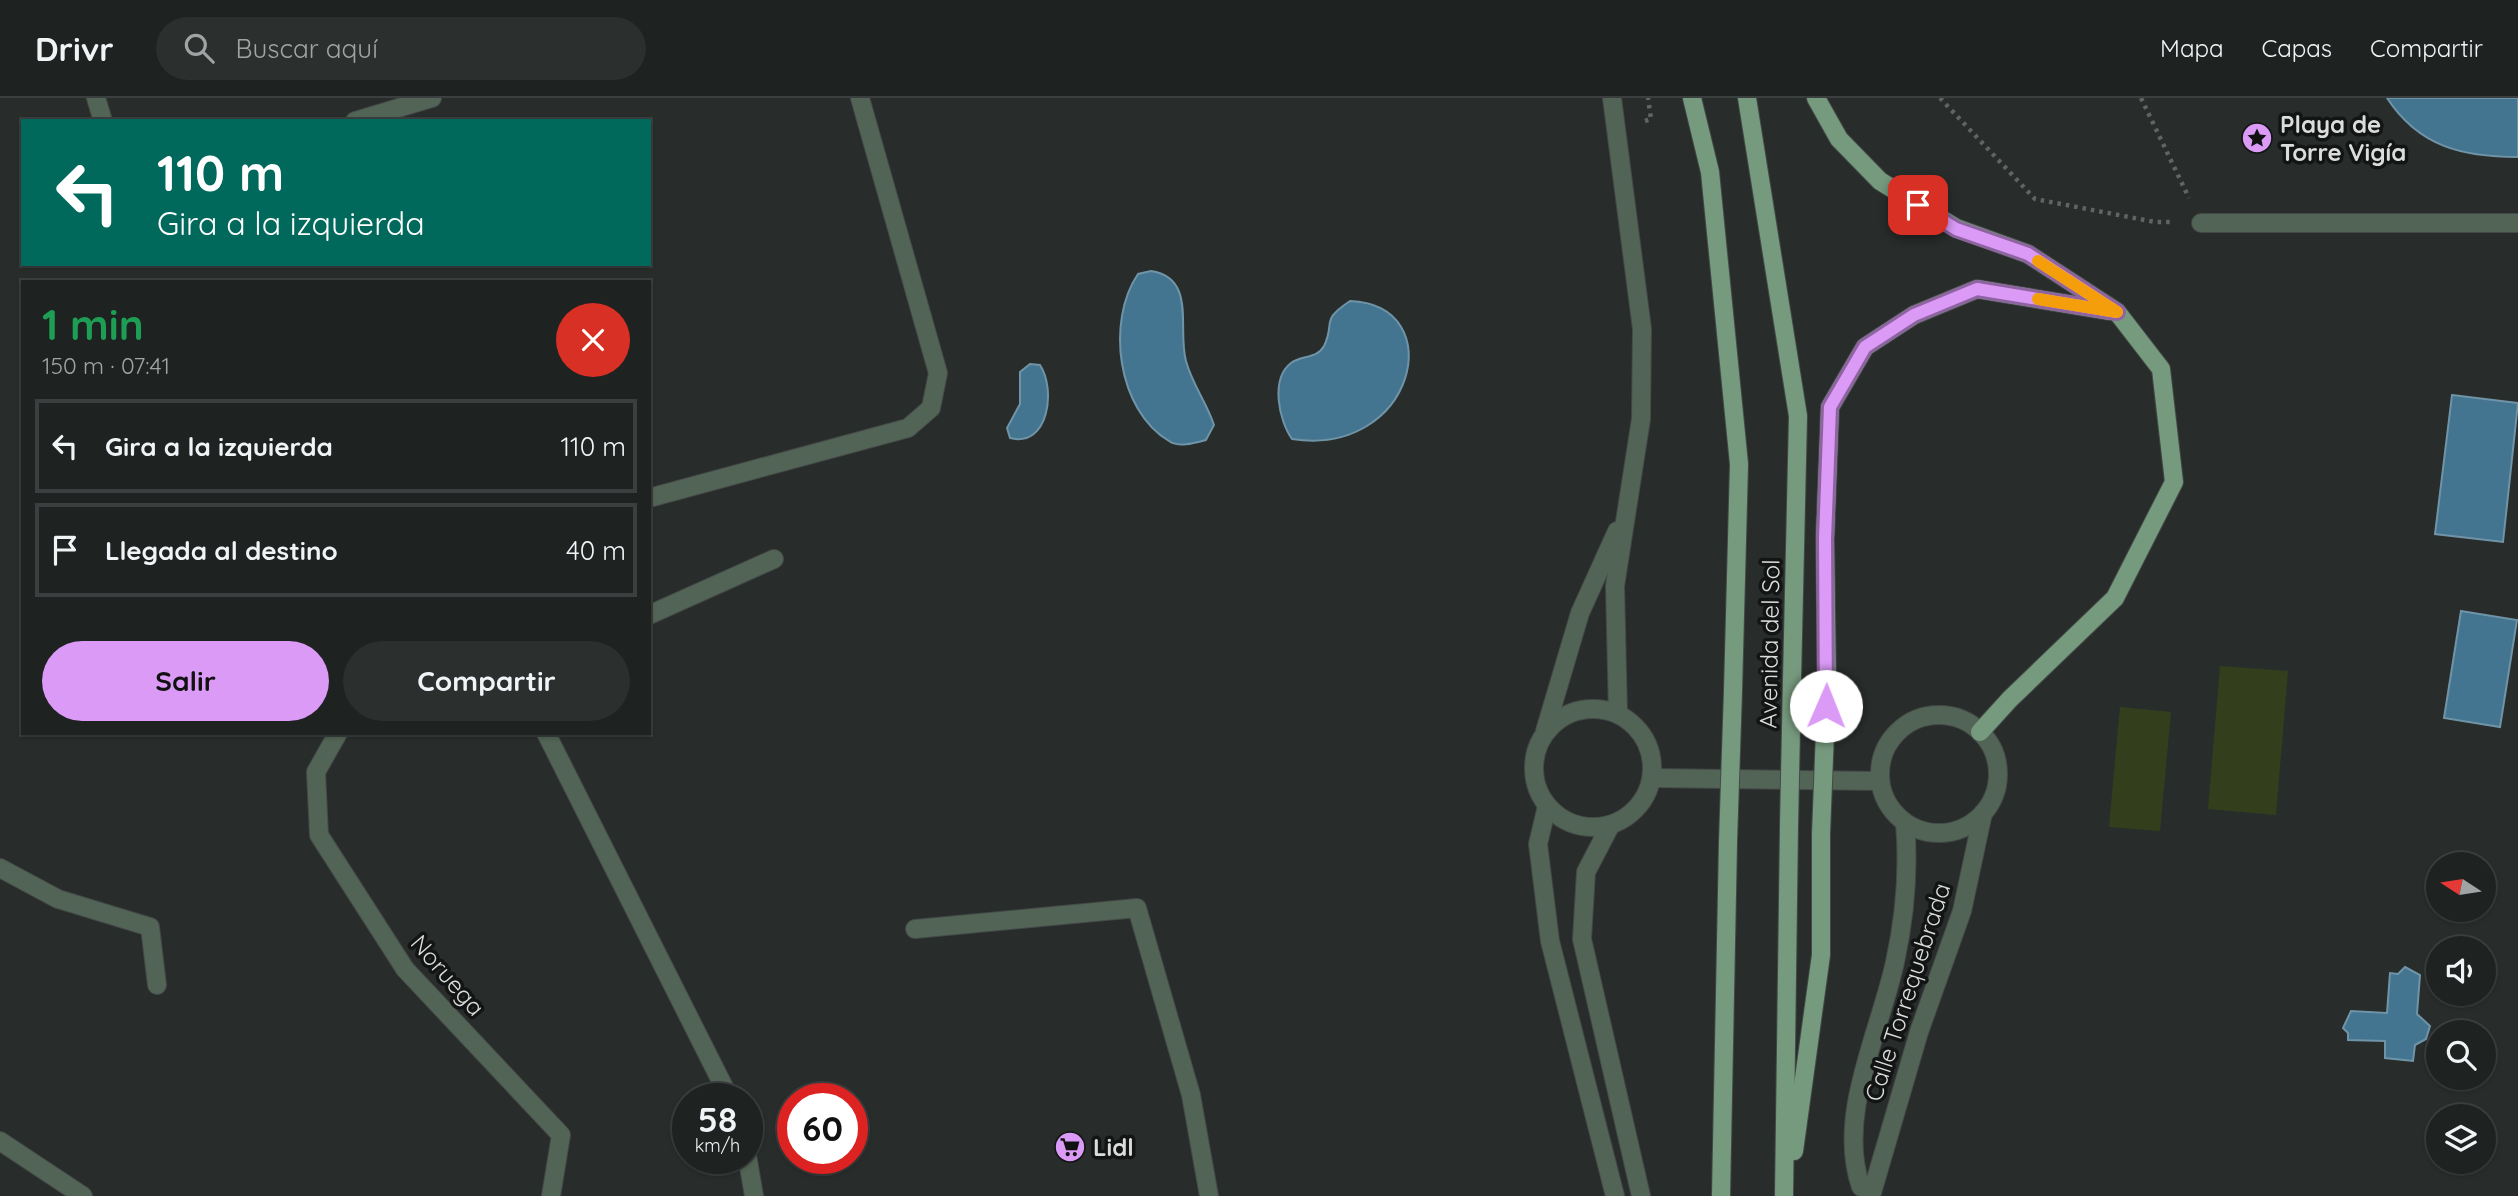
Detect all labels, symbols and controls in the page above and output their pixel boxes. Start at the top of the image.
search box [156,17,646,80]
text: Drivr [35,28,114,69]
icon: search [180,29,218,67]
text: Buscar aquí [236,32,378,65]
text: Mapa [2160,33,2224,63]
text: Capas [2262,33,2332,63]
text: Compartir [2370,33,2483,63]
place label: Playa de Torre Vigía [2280,109,2406,167]
place icon: Playa de Torre Vigía [2240,121,2274,155]
text: 110 m [157,142,284,203]
icon: left [42,147,133,238]
pin [1888,175,1948,235]
icon: arrive [1899,186,1937,224]
text: Gira a la izquierda [157,203,425,243]
text: 1 min [42,298,144,351]
button: close [556,303,630,377]
text: 150 m · 07:41 [42,351,170,380]
icon: left [46,427,84,465]
text: Gira a la izquierda [105,430,333,463]
text: 110 m [560,430,626,463]
icon: arrive [46,531,84,569]
text: Llegada al destino [105,534,338,567]
text: 40 m [566,534,626,567]
street label: Avenida del Sol [1753,559,1785,729]
button: Salir [42,641,329,721]
button: Compartir [343,641,630,721]
position arrow [1789,669,1863,743]
north arrow [2426,852,2496,922]
map controls [2426,852,2496,1174]
street label: Calle Torrequebrada [1858,879,1956,1105]
street label: Noruega [405,928,491,1022]
button: sound [2426,936,2496,1006]
button: search [2426,1020,2496,1090]
speed limit sign: 60 [777,1083,868,1174]
text: 58 [698,1097,737,1141]
button: layers [2426,1104,2496,1174]
supermarket icon: Lidl [1053,1130,1087,1164]
place label: Lidl [1093,1132,1134,1162]
text: km/h [695,1134,740,1157]

